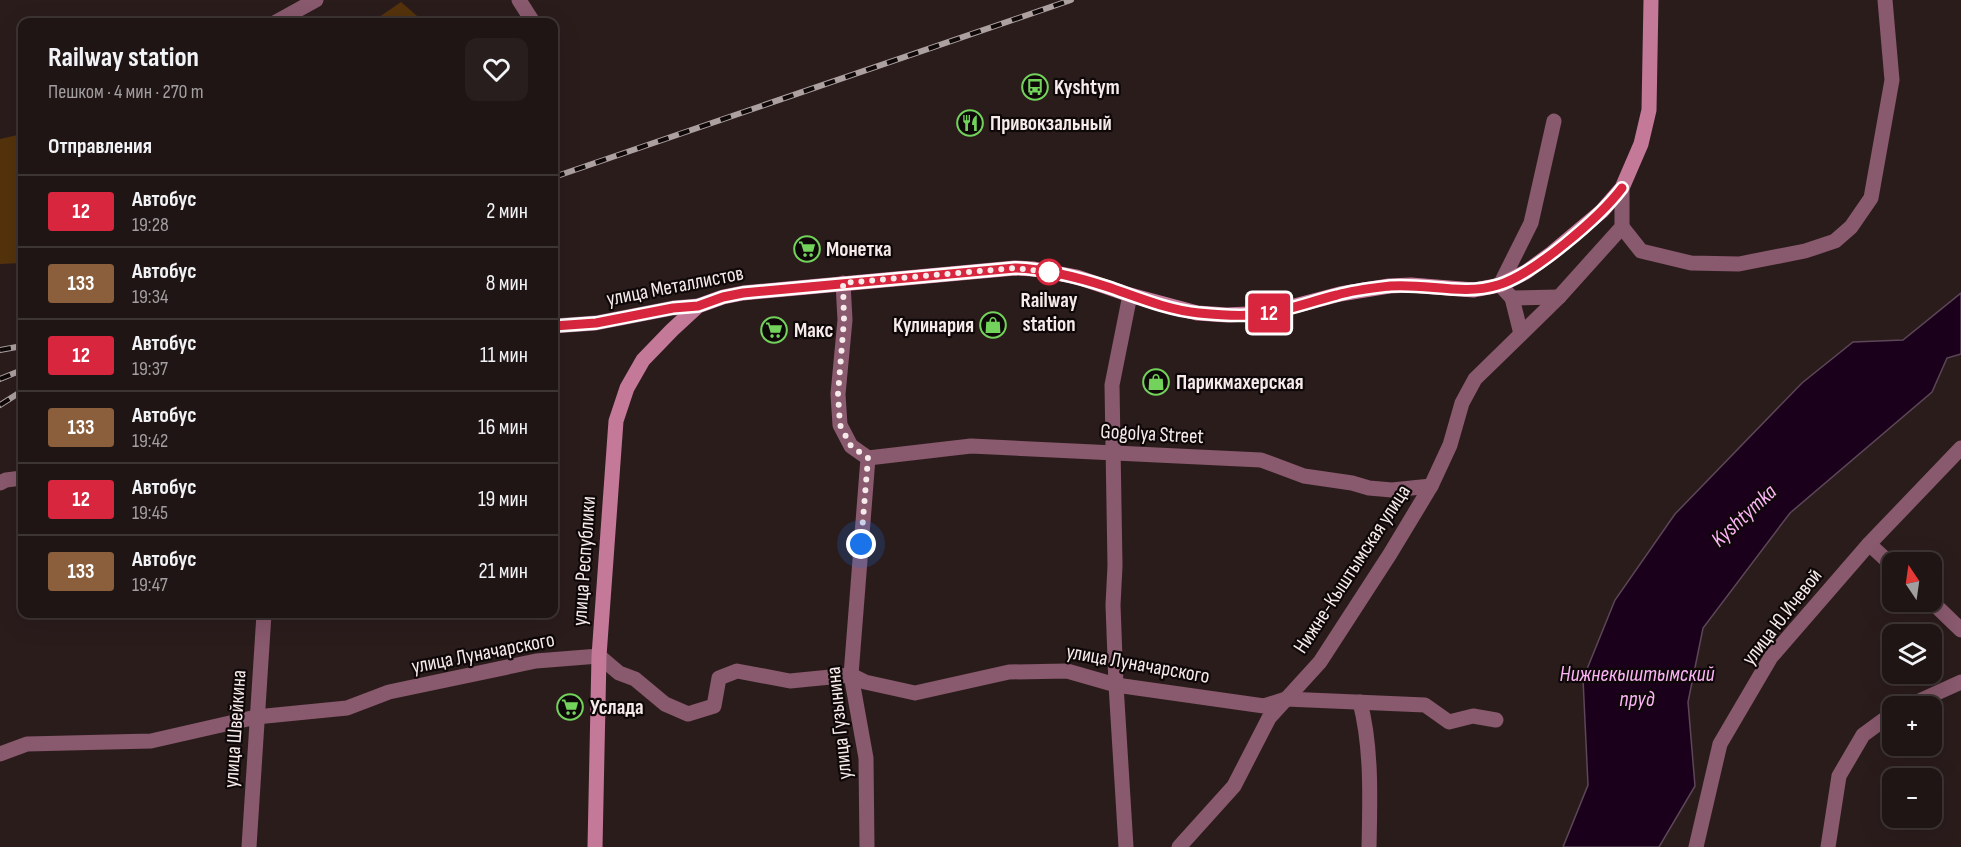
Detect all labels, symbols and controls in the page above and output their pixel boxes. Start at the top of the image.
button: heart [465,38,528,101]
text: Railway station [48,41,199,74]
bus stop icon: Kyshtym [1020,72,1050,102]
place label: Kyshtym [1054,75,1120,100]
text: Пешком · 4 мин · 270 m [48,80,204,104]
restaurant icon: Привокзальный [955,108,985,138]
place label: Привокзальный [990,111,1112,136]
text: Отправления [48,133,152,160]
text: Автобус [132,186,197,213]
text: 2 мин [486,198,528,225]
text: 12 [72,199,90,224]
text: 19:28 [132,213,169,237]
supermarket icon: Монетка [792,234,822,264]
place label: Монетка [826,237,892,262]
text: Автобус [132,258,197,285]
marker: Railway station [1036,259,1062,285]
street label: улица Металлистов [604,260,746,312]
text: 8 мин [486,270,528,297]
text: 133 [67,271,95,296]
text: 19:34 [132,285,168,309]
place label: Railway station [1021,288,1078,337]
line badge: 12 [1242,294,1296,332]
text: 12 [1260,301,1278,326]
shop icon: Кулинария [978,310,1008,340]
place label: Кулинария [893,313,974,338]
supermarket icon: Макс [759,315,789,345]
place label: Макс [794,318,833,343]
text: Автобус [132,330,197,357]
text: 11 мин [480,342,528,369]
text: 12 [72,343,90,368]
text: 19:37 [132,357,168,381]
shop icon: Парикмахерская [1141,367,1171,397]
place label: Парикмахерская [1176,370,1304,395]
text: Автобус [132,402,197,429]
text: 16 мин [478,414,528,441]
text: 133 [67,415,95,440]
street label: Gogolya Street [1100,419,1204,449]
text: 19:42 [132,429,168,453]
text: Автобус [132,474,197,501]
water label: Kyshtymka [1706,479,1783,553]
street label: Нижне-Кыштымская улица [1288,480,1416,658]
text: 19 мин [478,486,528,513]
text: 12 [72,487,90,512]
street label: улица Республики [567,495,601,627]
text: 19:45 [132,501,168,525]
your location [846,529,876,559]
text: Автобус [132,546,197,573]
north arrow [1882,552,1942,612]
map controls [1882,552,1942,828]
text: 21 мин [479,558,528,585]
text: 133 [67,559,95,584]
street label: улица Ю.Ичевой [1737,564,1827,670]
text: 19:47 [132,573,168,597]
button: layers [1882,624,1942,684]
street label: улица Луначарского [409,627,557,679]
street label: улица Луначарского [1064,639,1212,689]
water label: Нижнекыштымский пруд [1560,661,1714,713]
street label: улица Гузынина [821,665,857,781]
street label: улица Швейкина [218,669,252,789]
supermarket icon: Услада [555,692,585,722]
place label: Услада [590,695,644,720]
button: + [1882,696,1942,756]
button: − [1882,768,1942,828]

